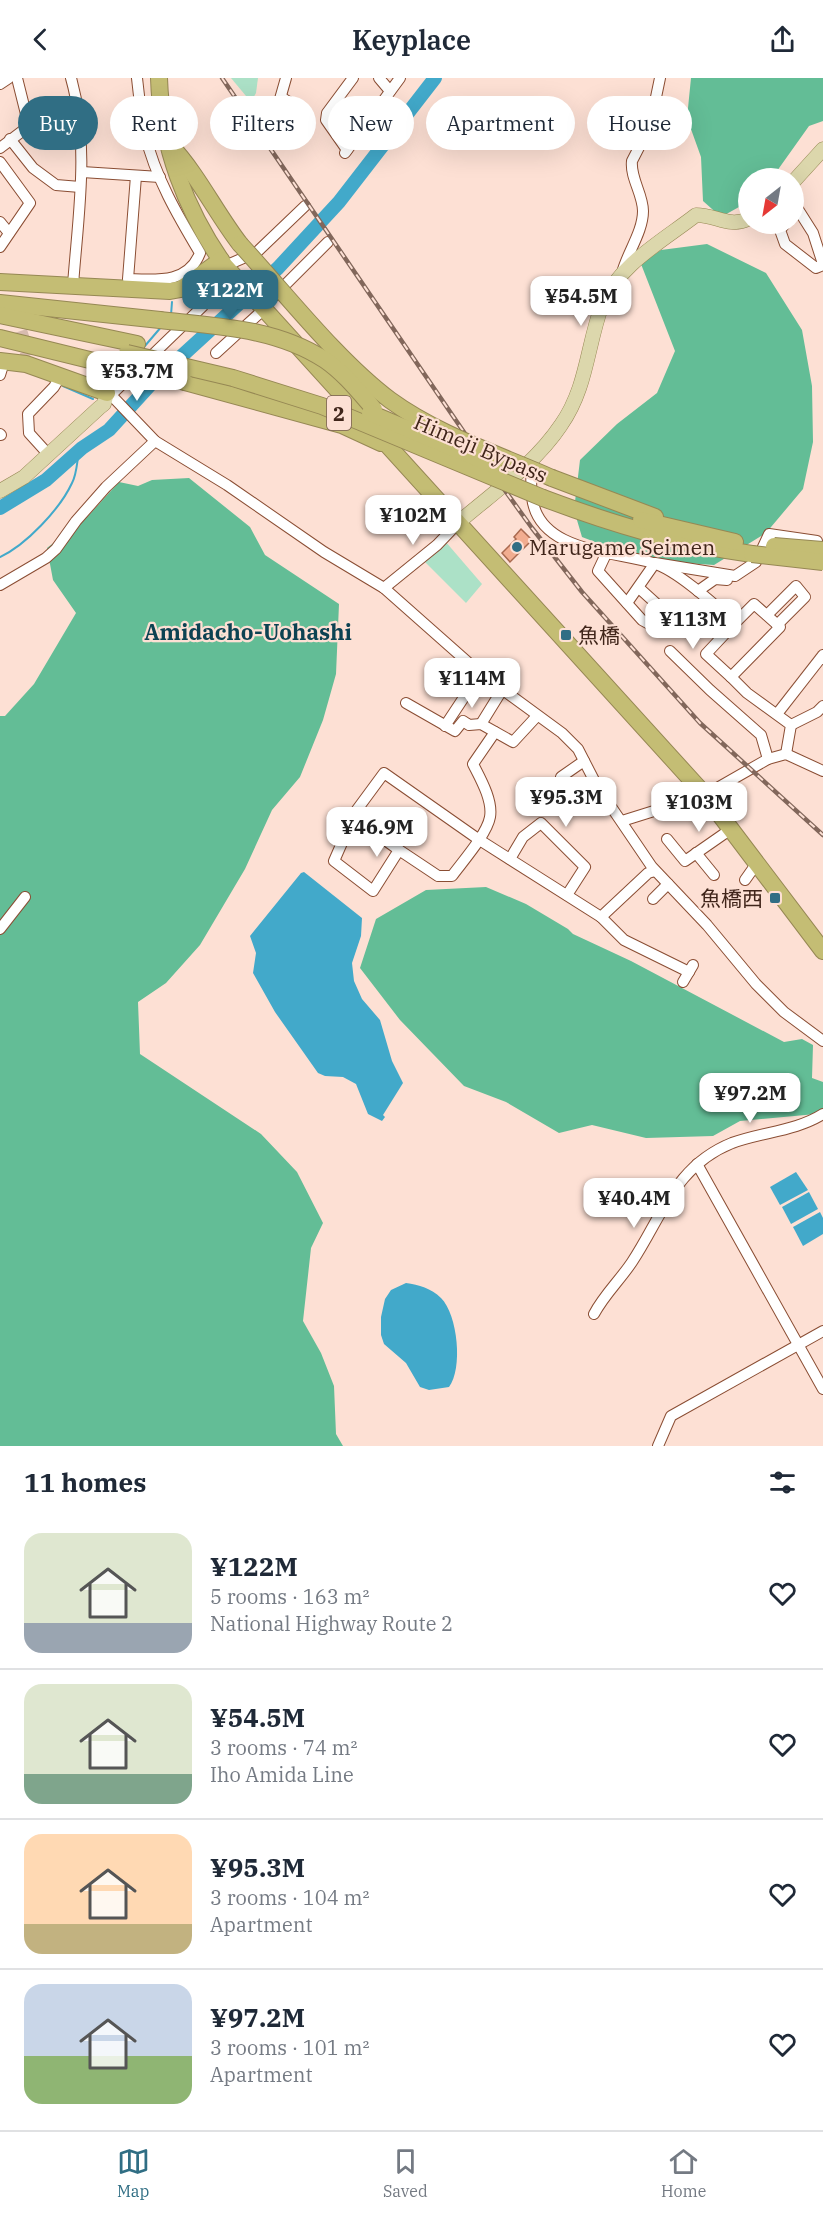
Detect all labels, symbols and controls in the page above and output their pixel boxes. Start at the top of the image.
text: Keyplace [352,22,471,57]
icon: back [24,23,57,56]
icon: share [766,23,799,56]
chip: Buy [18,96,98,150]
chip: Rent [110,96,198,150]
chip: Filters [210,96,316,150]
chip: New [328,96,414,150]
chip: Apartment [426,96,575,150]
chip: House [587,96,692,150]
north arrow [738,168,804,234]
map controls [738,168,804,234]
pin: ¥122M [188,270,272,321]
text: ¥122M [196,276,264,303]
pin: ¥54.5M [532,276,630,327]
text: ¥54.5M [544,282,618,309]
pin: ¥53.7M [88,351,186,402]
text: ¥53.7M [100,357,174,384]
road number: 2 [327,396,351,430]
street label: Himeji Bypass [410,407,552,489]
pin: ¥102M [371,495,455,546]
text: ¥102M [379,501,447,528]
place label: Marugame Seimen [529,533,715,561]
marker: Marugame Seimen [510,540,524,554]
pin: ¥113M [651,599,735,650]
text: ¥113M [659,605,727,632]
district label: Amidacho-Uohashi [144,617,352,646]
place label: 魚橋 [578,621,620,649]
marker: 魚橋 [559,628,573,642]
pin: ¥114M [430,658,514,709]
text: ¥114M [438,664,506,691]
pin: ¥95.3M [517,777,615,828]
pin: ¥103M [657,782,741,833]
text: ¥95.3M [529,783,603,810]
text: ¥103M [665,788,733,815]
pin: ¥46.9M [328,807,426,858]
text: ¥46.9M [340,813,414,840]
place label: 魚橋西 [700,884,763,912]
marker: 魚橋西 [768,891,782,905]
pin: ¥97.2M [701,1073,799,1124]
text: ¥97.2M [713,1079,787,1106]
pin: ¥40.4M [585,1178,683,1229]
text: ¥40.4M [597,1184,671,1211]
text: 11 homes [24,1465,146,1499]
icon: filters [766,1466,799,1499]
text: ¥122M [210,1549,298,1583]
icon: home [72,1557,144,1629]
icon: heart [766,1577,799,1610]
text: 5 rooms · 163 m² [210,1583,369,1610]
text: National Highway Route 2 [210,1610,453,1637]
text: ¥54.5M [210,1700,305,1734]
icon: home [72,1708,144,1780]
icon: heart [766,1728,799,1761]
text: 3 rooms · 74 m² [210,1734,357,1761]
text: Iho Amida Line [210,1761,354,1788]
text: ¥95.3M [210,1850,305,1884]
icon: home [72,1858,144,1930]
icon: heart [766,1878,799,1911]
text: 3 rooms · 104 m² [210,1884,369,1911]
text: Apartment [210,1911,313,1938]
text: ¥97.2M [210,2000,305,2034]
icon: home [72,2008,144,2080]
icon: heart [766,2028,799,2061]
text: 3 rooms · 101 m² [210,2034,369,2061]
text: Apartment [210,2061,313,2088]
tab: Map [117,2145,150,2201]
tab: Saved [383,2145,428,2201]
tab: Home [661,2145,706,2201]

